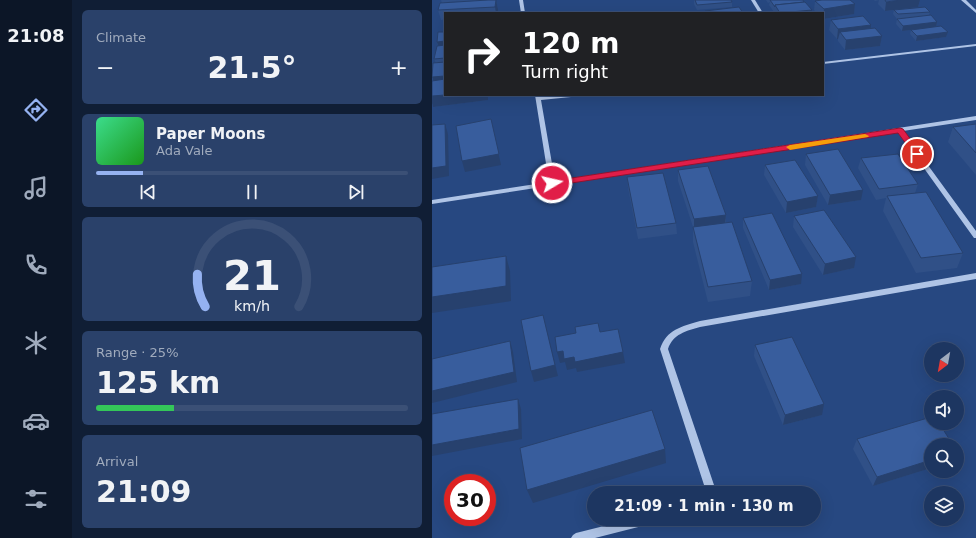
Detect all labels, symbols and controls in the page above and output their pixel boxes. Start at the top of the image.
text: 21:08 [7,25,65,46]
text: 120 m [522,27,619,60]
icon: right [456,28,508,80]
text: Climate [96,30,146,45]
text: 21.5° [207,50,297,85]
text: − [96,55,114,80]
text: + [390,55,408,80]
text: Turn right [522,61,608,82]
icon: directions [22,96,50,124]
text: Paper Moons [156,125,265,143]
pin [900,137,934,171]
text: Ada Vale [156,143,212,158]
icon: arrive [906,143,928,165]
position arrow [531,162,573,204]
icon: music [22,174,50,202]
icon: previous [137,181,159,203]
icon: pause [241,181,263,203]
icon: next [345,181,367,203]
icon: phone [22,251,50,279]
text: 21 [223,251,281,300]
text: km/h [234,298,270,314]
icon: climate [22,329,50,357]
north arrow [924,342,964,382]
map controls [924,342,964,526]
text: Range · 25% [96,345,179,360]
text: 125 km [96,365,220,400]
button: sound [924,390,964,430]
icon: car [22,407,50,435]
button: search [924,438,964,478]
text: Arrival [96,454,138,469]
text: 21:09 [96,474,192,509]
speed limit sign: 30 [444,474,496,526]
icon: filters [22,485,50,513]
button: layers [924,486,964,526]
text: 21:09 · 1 min · 130 m [614,497,794,515]

